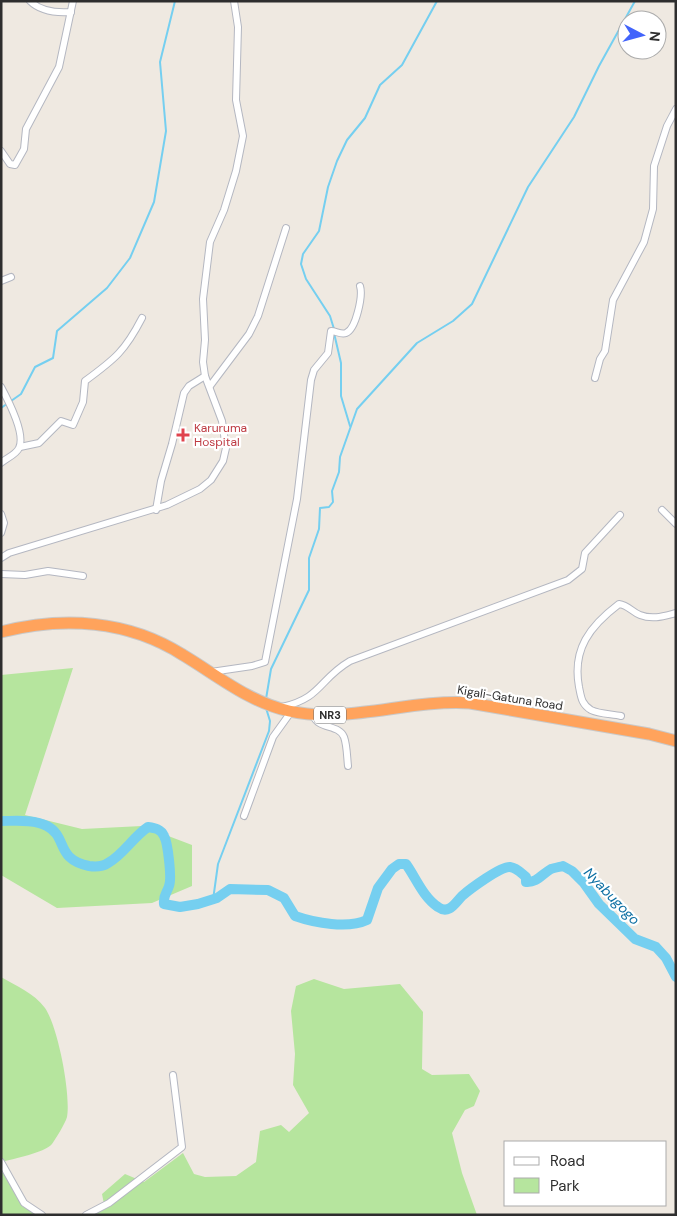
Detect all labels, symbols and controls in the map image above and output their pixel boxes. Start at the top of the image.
north arrow [617,10,667,60]
text: N [645,30,664,42]
place label: Karuruma Hospital [194,420,247,450]
marker: Karuruma Hospital [176,428,190,442]
street label: Kigali-Gatuna Road [456,682,564,714]
road number: NR3 [314,706,346,724]
water label: Nyabugogo [580,863,644,929]
legend [504,1141,667,1206]
text: Road [550,1151,585,1171]
text: Park [550,1176,580,1196]

